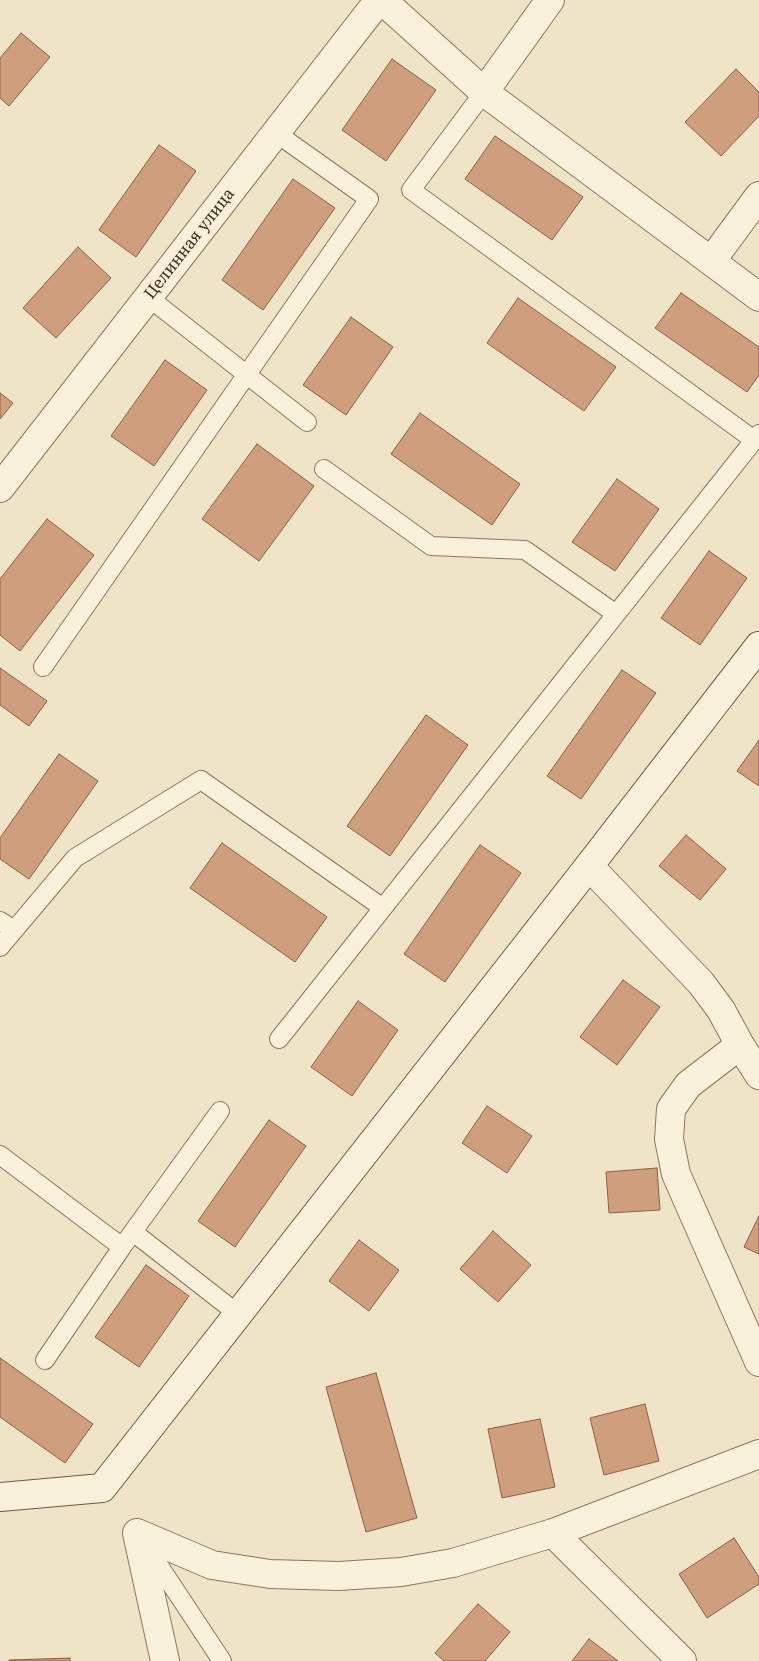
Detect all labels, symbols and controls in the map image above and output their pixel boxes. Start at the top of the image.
street label: Целинная улица [141,185,239,303]

